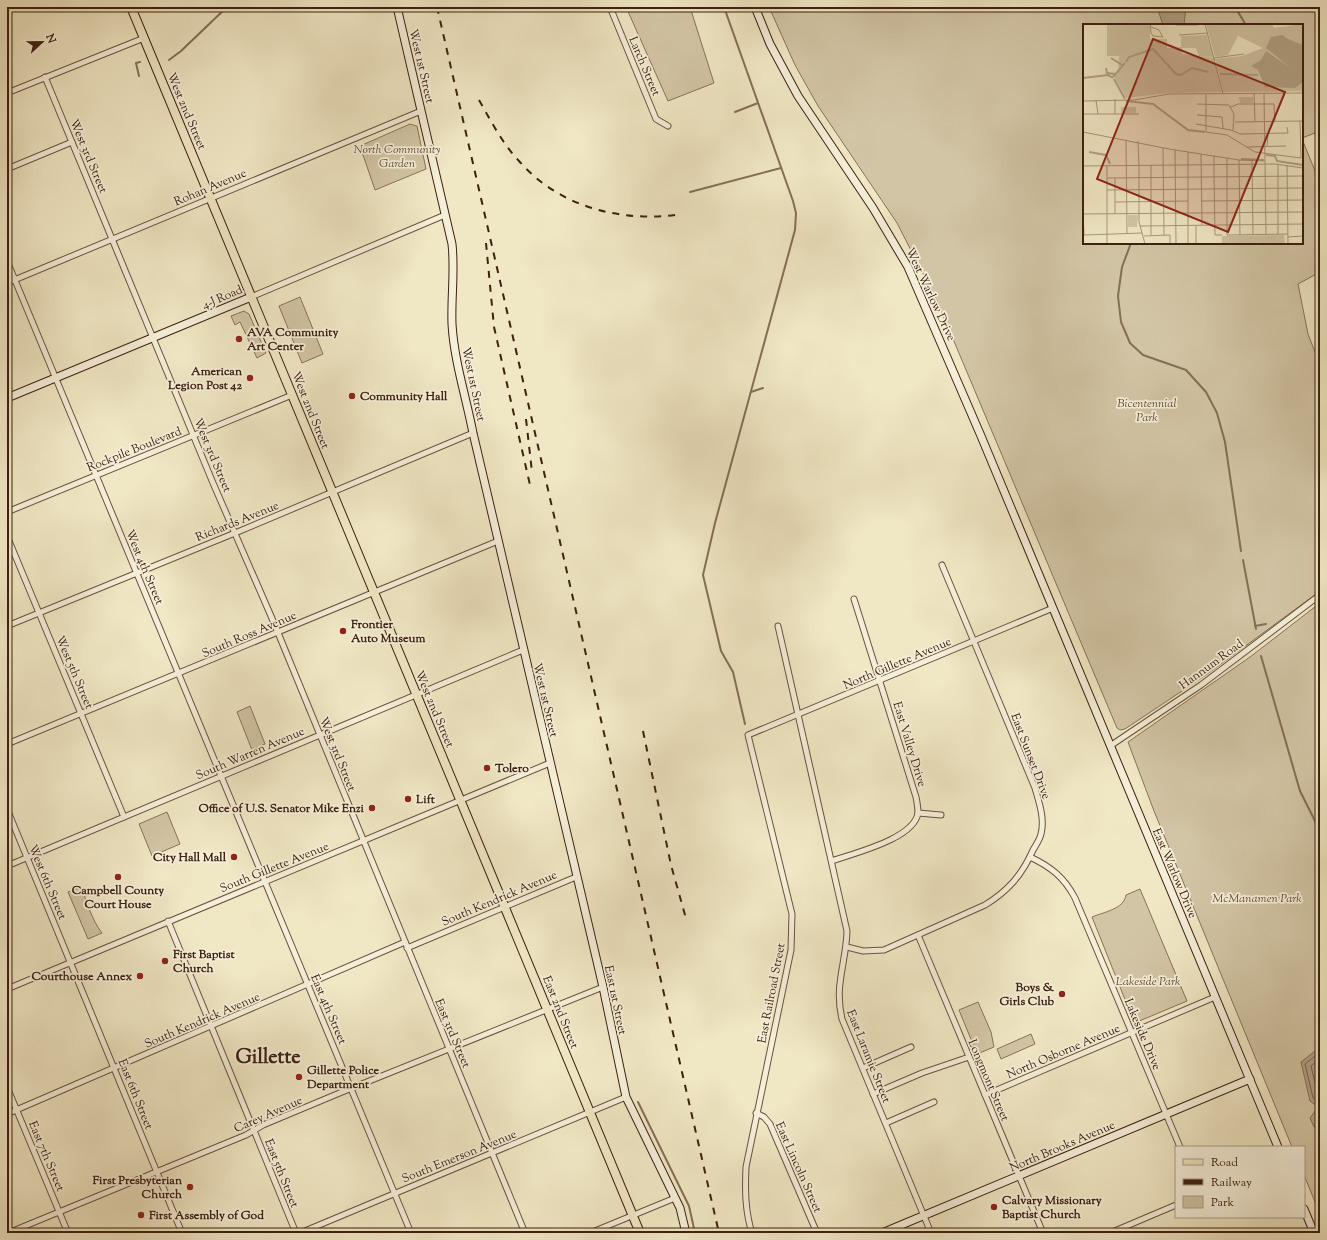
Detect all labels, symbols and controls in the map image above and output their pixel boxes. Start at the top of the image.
north arrow [22,22,62,62]
inset map [1083,24,1303,244]
street label: West 1st Street [404,27,438,105]
text: N [41,31,59,46]
street label: Larch Street [623,34,665,99]
street label: West 2nd Street [162,70,210,153]
street label: West 3rd Street [64,117,112,196]
park label: North Community Garden [354,141,441,173]
street label: Rohan Avenue [171,164,250,211]
street label: West Warlow Drive [901,245,960,345]
street label: 4-J Road [199,281,246,315]
place label: AVA Community Art Center [246,324,338,356]
marker: AVA Community Art Center [234,334,244,344]
street label: West 1st Street [456,345,490,423]
place label: American Legion Post 42 [167,363,243,395]
street label: West 2nd Street [286,369,334,452]
marker: American Legion Post 42 [245,373,255,383]
place label: Community Hall [360,388,448,406]
marker: Community Hall [347,391,357,401]
park label: Bicentennial Park [1117,395,1177,427]
street label: West 3rd Street [188,416,236,495]
street label: Rockpile Boulevard [84,423,185,477]
street label: Richards Avenue [193,497,282,547]
street label: West 4th Street [120,527,168,608]
street label: South Ross Avenue [199,607,300,663]
place label: Frontier Auto Museum [350,616,425,648]
marker: Frontier Auto Museum [338,626,348,636]
street label: West 5th Street [51,633,98,712]
street label: North Gillette Avenue [840,633,955,695]
street label: Hannum Road [1176,635,1248,694]
street label: West 1st Street [528,661,562,739]
street label: West 2nd Street [410,668,458,751]
street label: East Valley Drive [888,700,931,789]
street label: East Sunset Drive [1005,711,1055,802]
street label: West 3rd Street [314,715,360,794]
street label: South Warren Avenue [193,723,308,785]
place label: Tolero [494,760,529,778]
marker: Tolero [482,763,492,773]
place label: Lift [415,791,436,809]
marker: Lift [403,794,413,804]
place label: Office of U.S. Senator Mike Enzi [199,800,365,818]
marker: Office of U.S. Senator Mike Enzi [367,803,377,813]
street label: East Warlow Drive [1147,825,1201,922]
street label: South Gillette Avenue [217,838,332,898]
street label: West 6th Street [23,842,71,923]
place label: City Hall Mall [153,849,227,867]
marker: City Hall Mall [229,852,239,862]
street label: South Kendrick Avenue [439,866,560,931]
marker: Campbell County Court House [113,872,123,882]
place label: Campbell County Court House [72,882,164,914]
park label: McManamen Park [1212,890,1302,908]
street label: East Railroad Street [753,942,791,1045]
place label: First Baptist Church [172,946,235,978]
marker: First Baptist Church [160,956,170,966]
street label: East 1st Street [599,964,631,1037]
place label: Courthouse Annex [31,968,132,986]
marker: Courthouse Annex [135,971,145,981]
street label: East 4th Street [305,971,351,1047]
street label: East 2nd Street [537,973,583,1051]
park label: Lakeside Park [1116,973,1181,991]
place label: Boys & Girls Club [1000,979,1055,1011]
street label: South Kendrick Avenue [142,988,263,1053]
marker: Boys & Girls Club [1057,989,1067,999]
street label: East 3rd Street [429,996,475,1071]
street label: Lakeside Drive [1119,996,1165,1073]
street label: East Laramie Street [841,1007,895,1106]
street label: North Osborne Avenue [1004,1020,1123,1084]
street label: Longmont Street [963,1037,1013,1124]
district label: Gillette [235,1044,301,1073]
street label: East 6th Street [113,1056,157,1132]
place label: Gillette Police Department [306,1062,380,1094]
marker: Gillette Police Department [294,1072,304,1082]
street label: Carey Avenue [231,1092,306,1138]
street label: North Brooks Avenue [1007,1116,1118,1177]
street label: East 7th Street [23,1118,69,1194]
street label: East Lincoln Street [770,1119,826,1216]
street label: South Emerson Avenue [399,1125,520,1188]
street label: East 5th Street [259,1136,303,1211]
legend [1175,1146,1305,1218]
text: Road [1211,1154,1238,1172]
place label: First Presbyterian Church [92,1172,183,1204]
text: Railway [1211,1174,1252,1192]
marker: First Presbyterian Church [185,1182,195,1192]
place label: Calvary Missionary Baptist Church [1001,1192,1102,1224]
text: Park [1211,1194,1234,1212]
marker: Calvary Missionary Baptist Church [989,1202,999,1212]
place label: First Assembly of God [148,1207,264,1225]
marker: First Assembly of God [136,1210,146,1220]

